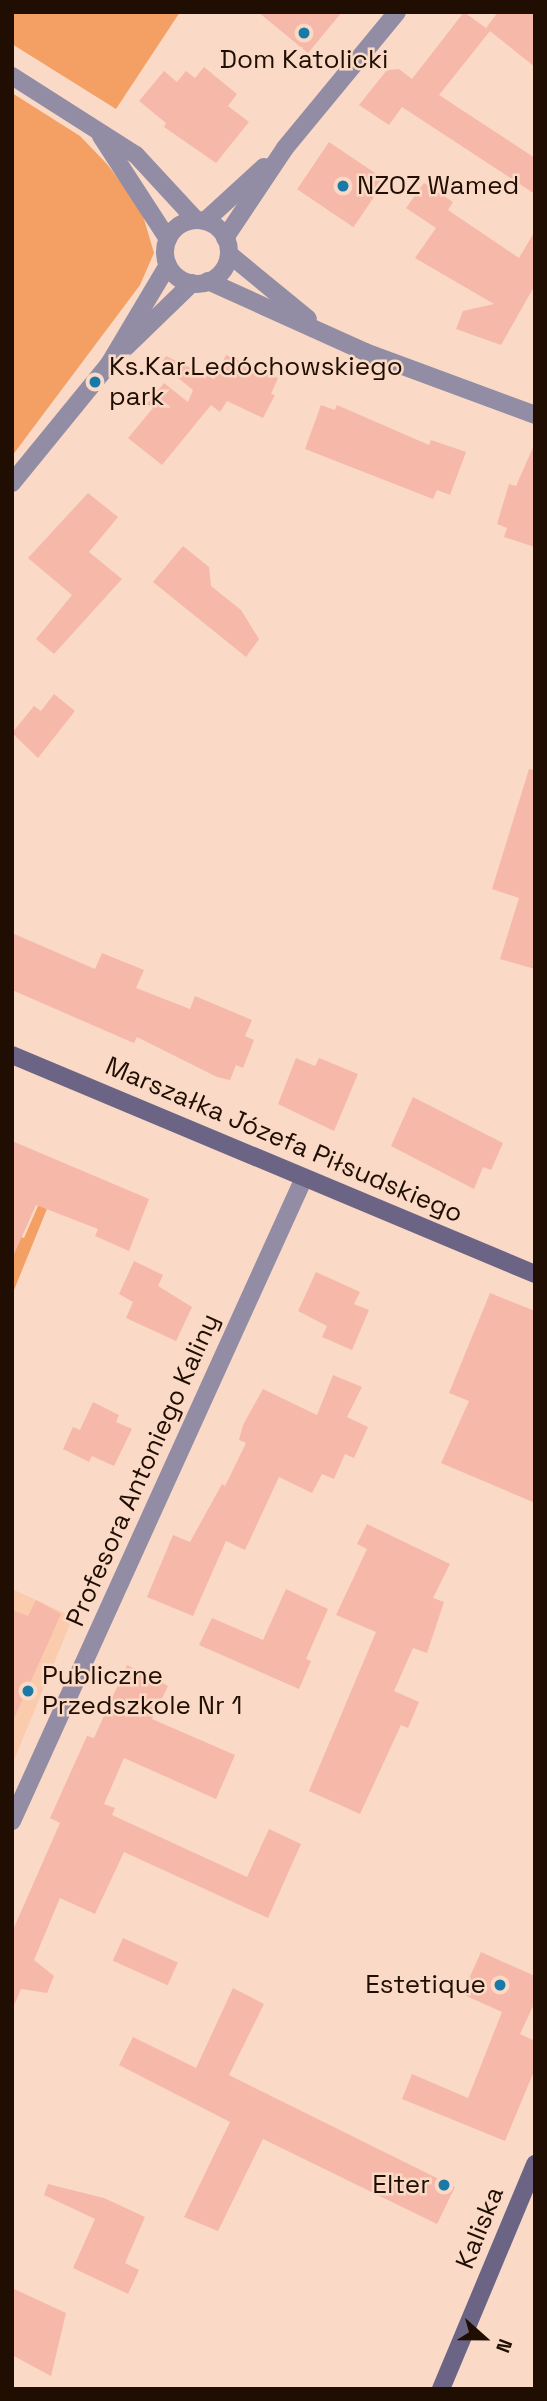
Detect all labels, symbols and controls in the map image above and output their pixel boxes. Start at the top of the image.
marker: Dom Katolicki [296,25,312,41]
place label: Dom Katolicki [220,44,388,76]
place label: NZOZ Wamed [357,170,519,202]
marker: NZOZ Wamed [335,178,351,194]
place label: Ks.Kar.Ledóchowskiego park [109,351,403,412]
marker: Ks.Kar.Ledóchowskiego park [87,374,103,390]
street label: Marszałka Józefa Piłsudskiego [101,1050,467,1230]
street label: Profesora Antoniego Kaliny [60,1309,226,1631]
place label: Publiczne Przedszkole Nr 1 [42,1660,242,1722]
marker: Publiczne Przedszkole Nr 1 [20,1683,36,1699]
place label: Estetique [365,1969,486,2001]
marker: Estetique [492,1977,508,1993]
place label: Elter [372,2169,430,2201]
marker: Elter [436,2177,452,2193]
street label: Kaliska [449,2182,511,2274]
north arrow [449,2303,519,2373]
text: N [490,2335,518,2356]

